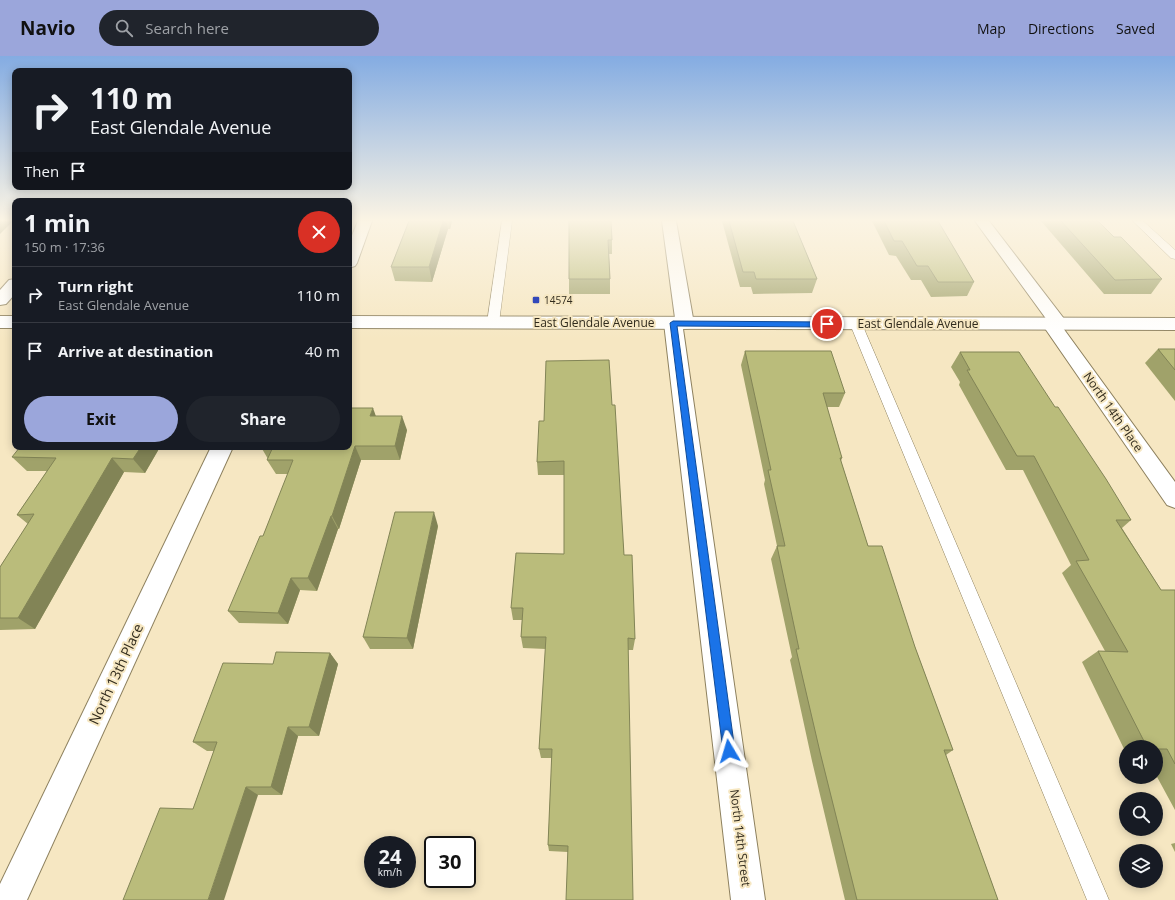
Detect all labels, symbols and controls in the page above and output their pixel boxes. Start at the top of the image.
search box [99,10,379,46]
text: Navio [20,15,75,41]
icon: search [113,17,135,39]
text: Search here [145,18,229,38]
text: Map [977,19,1006,38]
text: Directions [1028,19,1094,38]
text: Saved [1116,19,1155,38]
text: 110 m [90,79,173,117]
icon: right [24,84,76,136]
text: East Glendale Avenue [90,115,271,139]
icon: arrive [67,160,89,182]
text: Then [24,161,59,181]
text: 1 min [24,206,91,239]
button: close [298,211,340,253]
text: 150 m · 17:36 [24,238,105,256]
text: Turn right [58,276,133,296]
icon: right [24,284,46,306]
text: 110 m [296,285,340,305]
place label: 14574 [544,293,573,307]
marker: 14574 [531,295,541,305]
text: East Glendale Avenue [58,296,189,314]
pin [810,307,844,341]
icon: arrive [816,313,838,335]
street label: East Glendale Avenue [534,314,655,331]
street label: East Glendale Avenue [858,315,979,332]
icon: arrive [24,340,46,362]
text: Arrive at destination [58,341,213,361]
text: 40 m [305,341,340,361]
street label: North 14th Place [1080,368,1147,455]
button: Exit [24,396,178,442]
button: Share [186,396,340,442]
street label: North 13th Place [84,620,147,727]
position arrow [708,730,750,772]
map controls [1119,740,1163,888]
button: sound [1119,740,1163,784]
street label: North 14th Street [726,788,755,888]
button: search [1119,792,1163,836]
speed limit sign: 30 [424,836,476,888]
text: 24 [379,843,401,870]
button: layers [1119,844,1163,888]
text: km/h [378,865,402,879]

